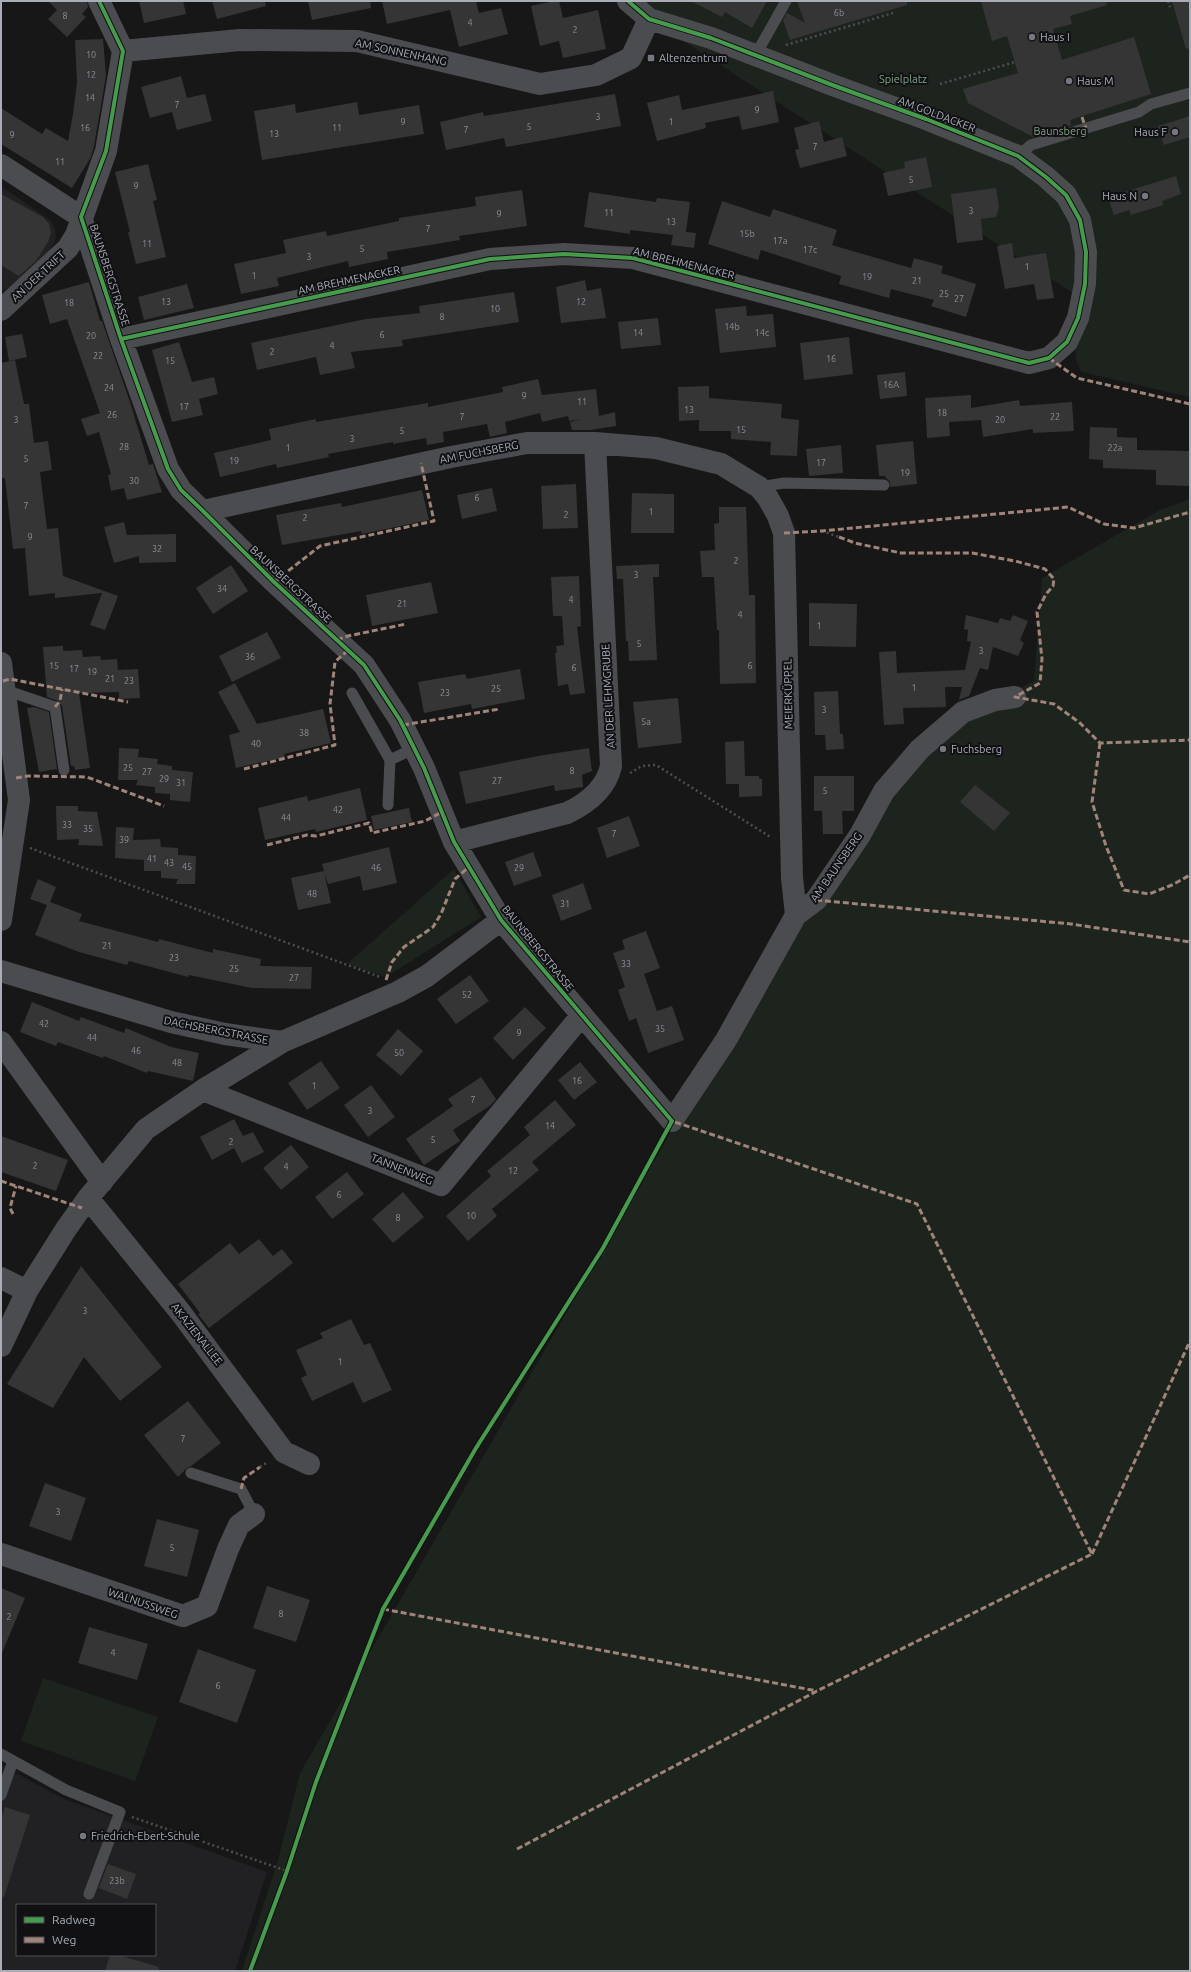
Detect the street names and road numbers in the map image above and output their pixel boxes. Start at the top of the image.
street label: AM SONNENHANG [354,36,448,68]
street label: AM GOLDACKER [897,94,977,134]
street label: BAUNSBERGSTRASSE [88,222,132,328]
street label: AM BREHMENACKER [632,245,736,281]
street label: AN DER TRIFT [9,248,67,304]
street label: AM BREHMENACKER [297,263,401,297]
street label: AM FUCHSBERG [439,438,519,466]
street label: BAUNSBERGSTRASSE [248,543,334,625]
street label: AN DER LEHMGRUBE [599,643,617,749]
street label: MEIERKÜPPEL [781,658,795,729]
street label: AM BAUNSBERG [808,830,864,904]
street label: BAUNSBERGSTRASSE [500,903,576,993]
street label: DACHSBERGSTRASSE [163,1014,269,1046]
street label: TANNENWEG [369,1151,435,1187]
street label: AKAZIENALLEE [169,1301,225,1367]
street label: WALNUSSWEG [106,1585,180,1621]

